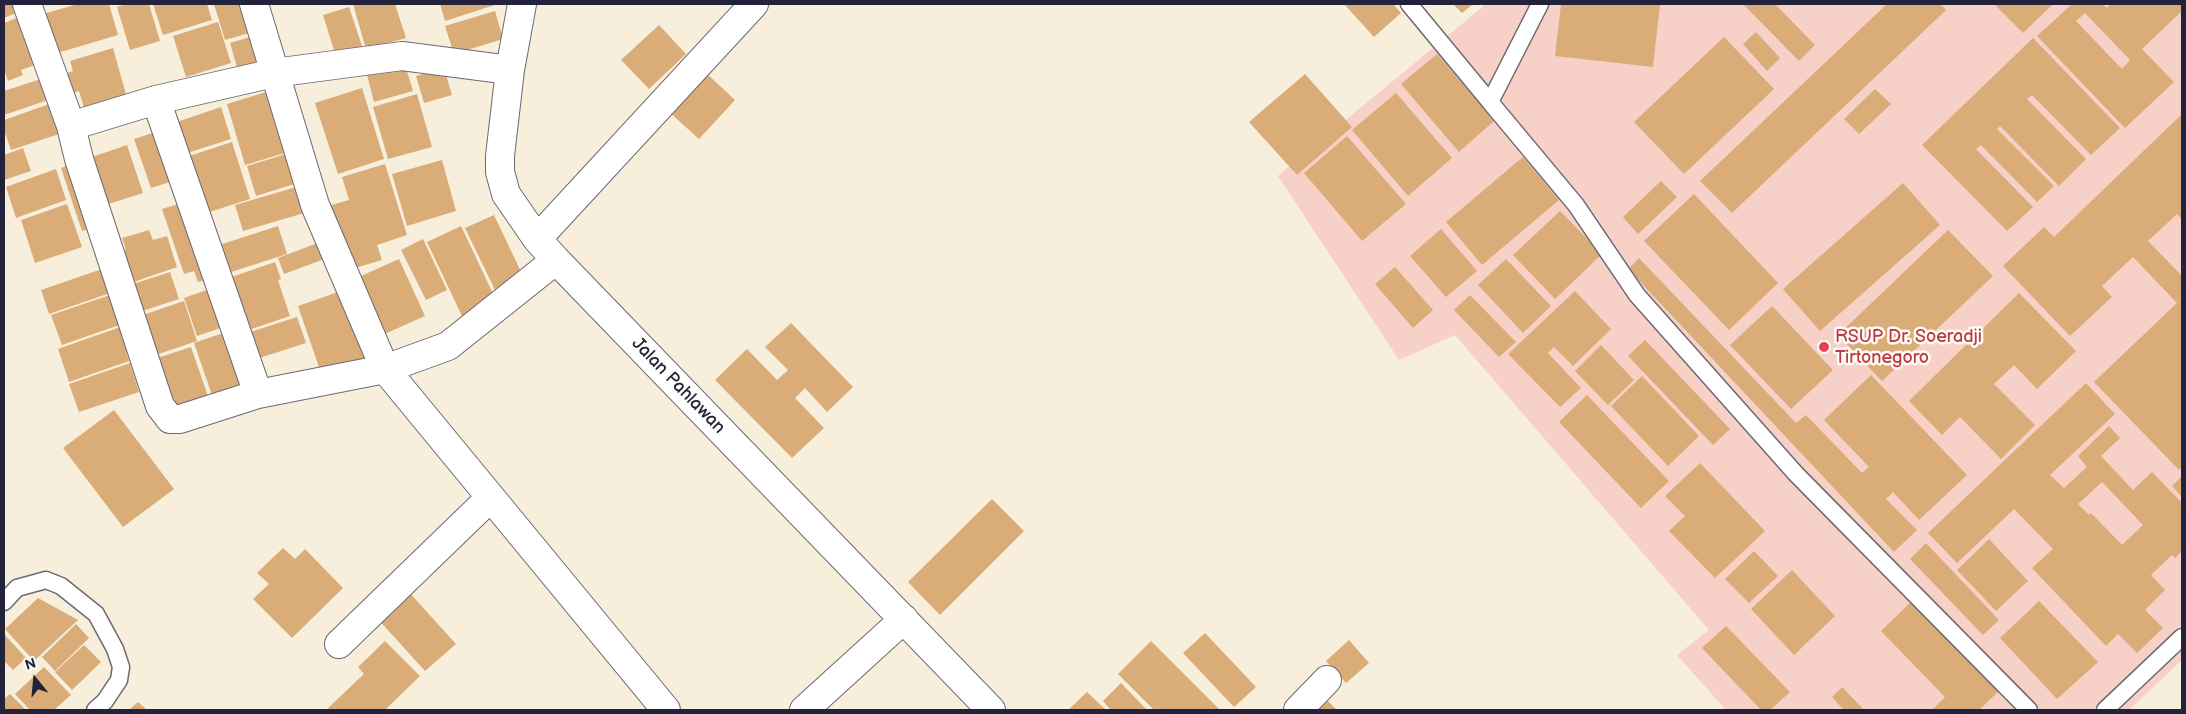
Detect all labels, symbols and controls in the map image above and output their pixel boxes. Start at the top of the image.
place label: RSUP Dr. Soeradji Tirtonegoro [1835,326,1982,368]
street label: Jalan Pahlawan [627,333,729,439]
marker: RSUP Dr. Soeradji Tirtonegoro [1817,340,1831,354]
north arrow [10,654,60,704]
text: N [23,655,38,674]

